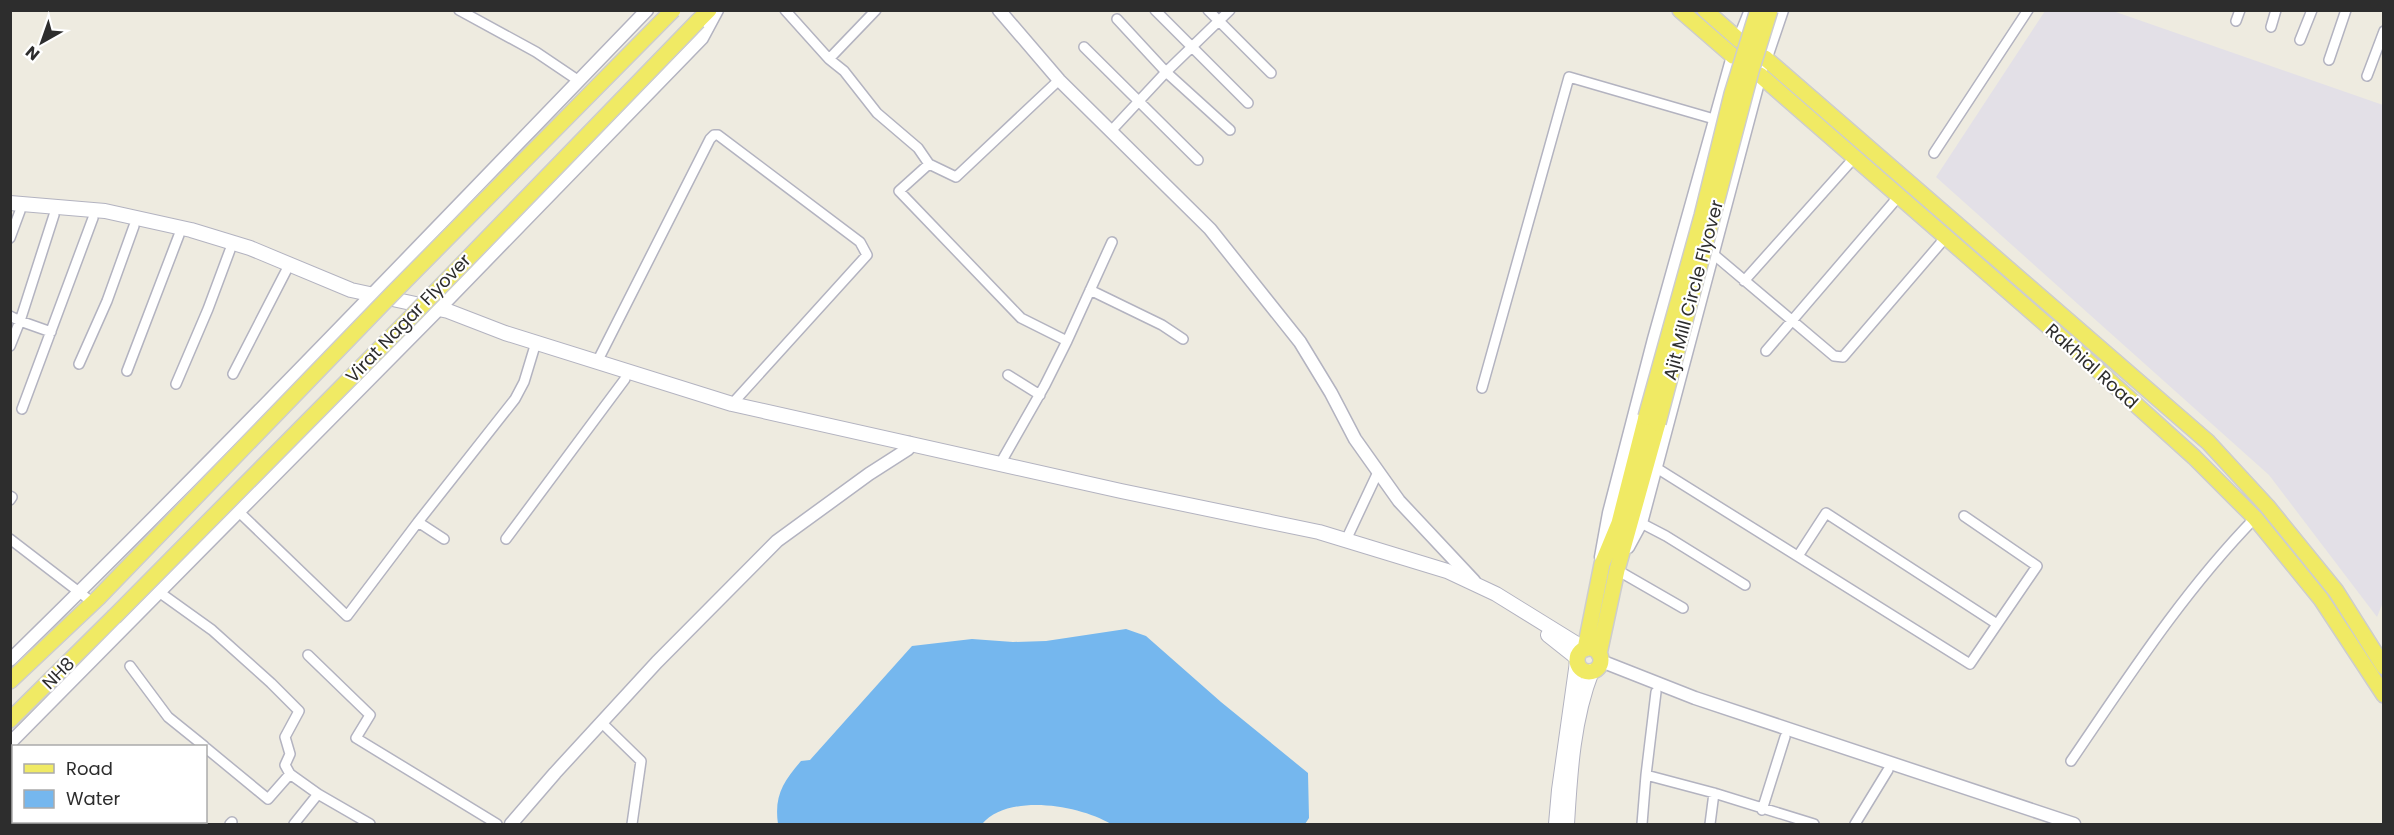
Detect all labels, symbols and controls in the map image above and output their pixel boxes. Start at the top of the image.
north arrow [12,12,72,72]
text: N [21,40,45,66]
street label: Ajit Mill Circle Flyover [1657,197,1729,383]
street label: Virat Nagar Flyover [340,248,476,388]
street label: Rakhial Road [2040,318,2144,414]
street label: NH8 [36,651,80,695]
legend [12,745,207,823]
text: Road [66,756,113,781]
text: Water [66,786,120,811]

